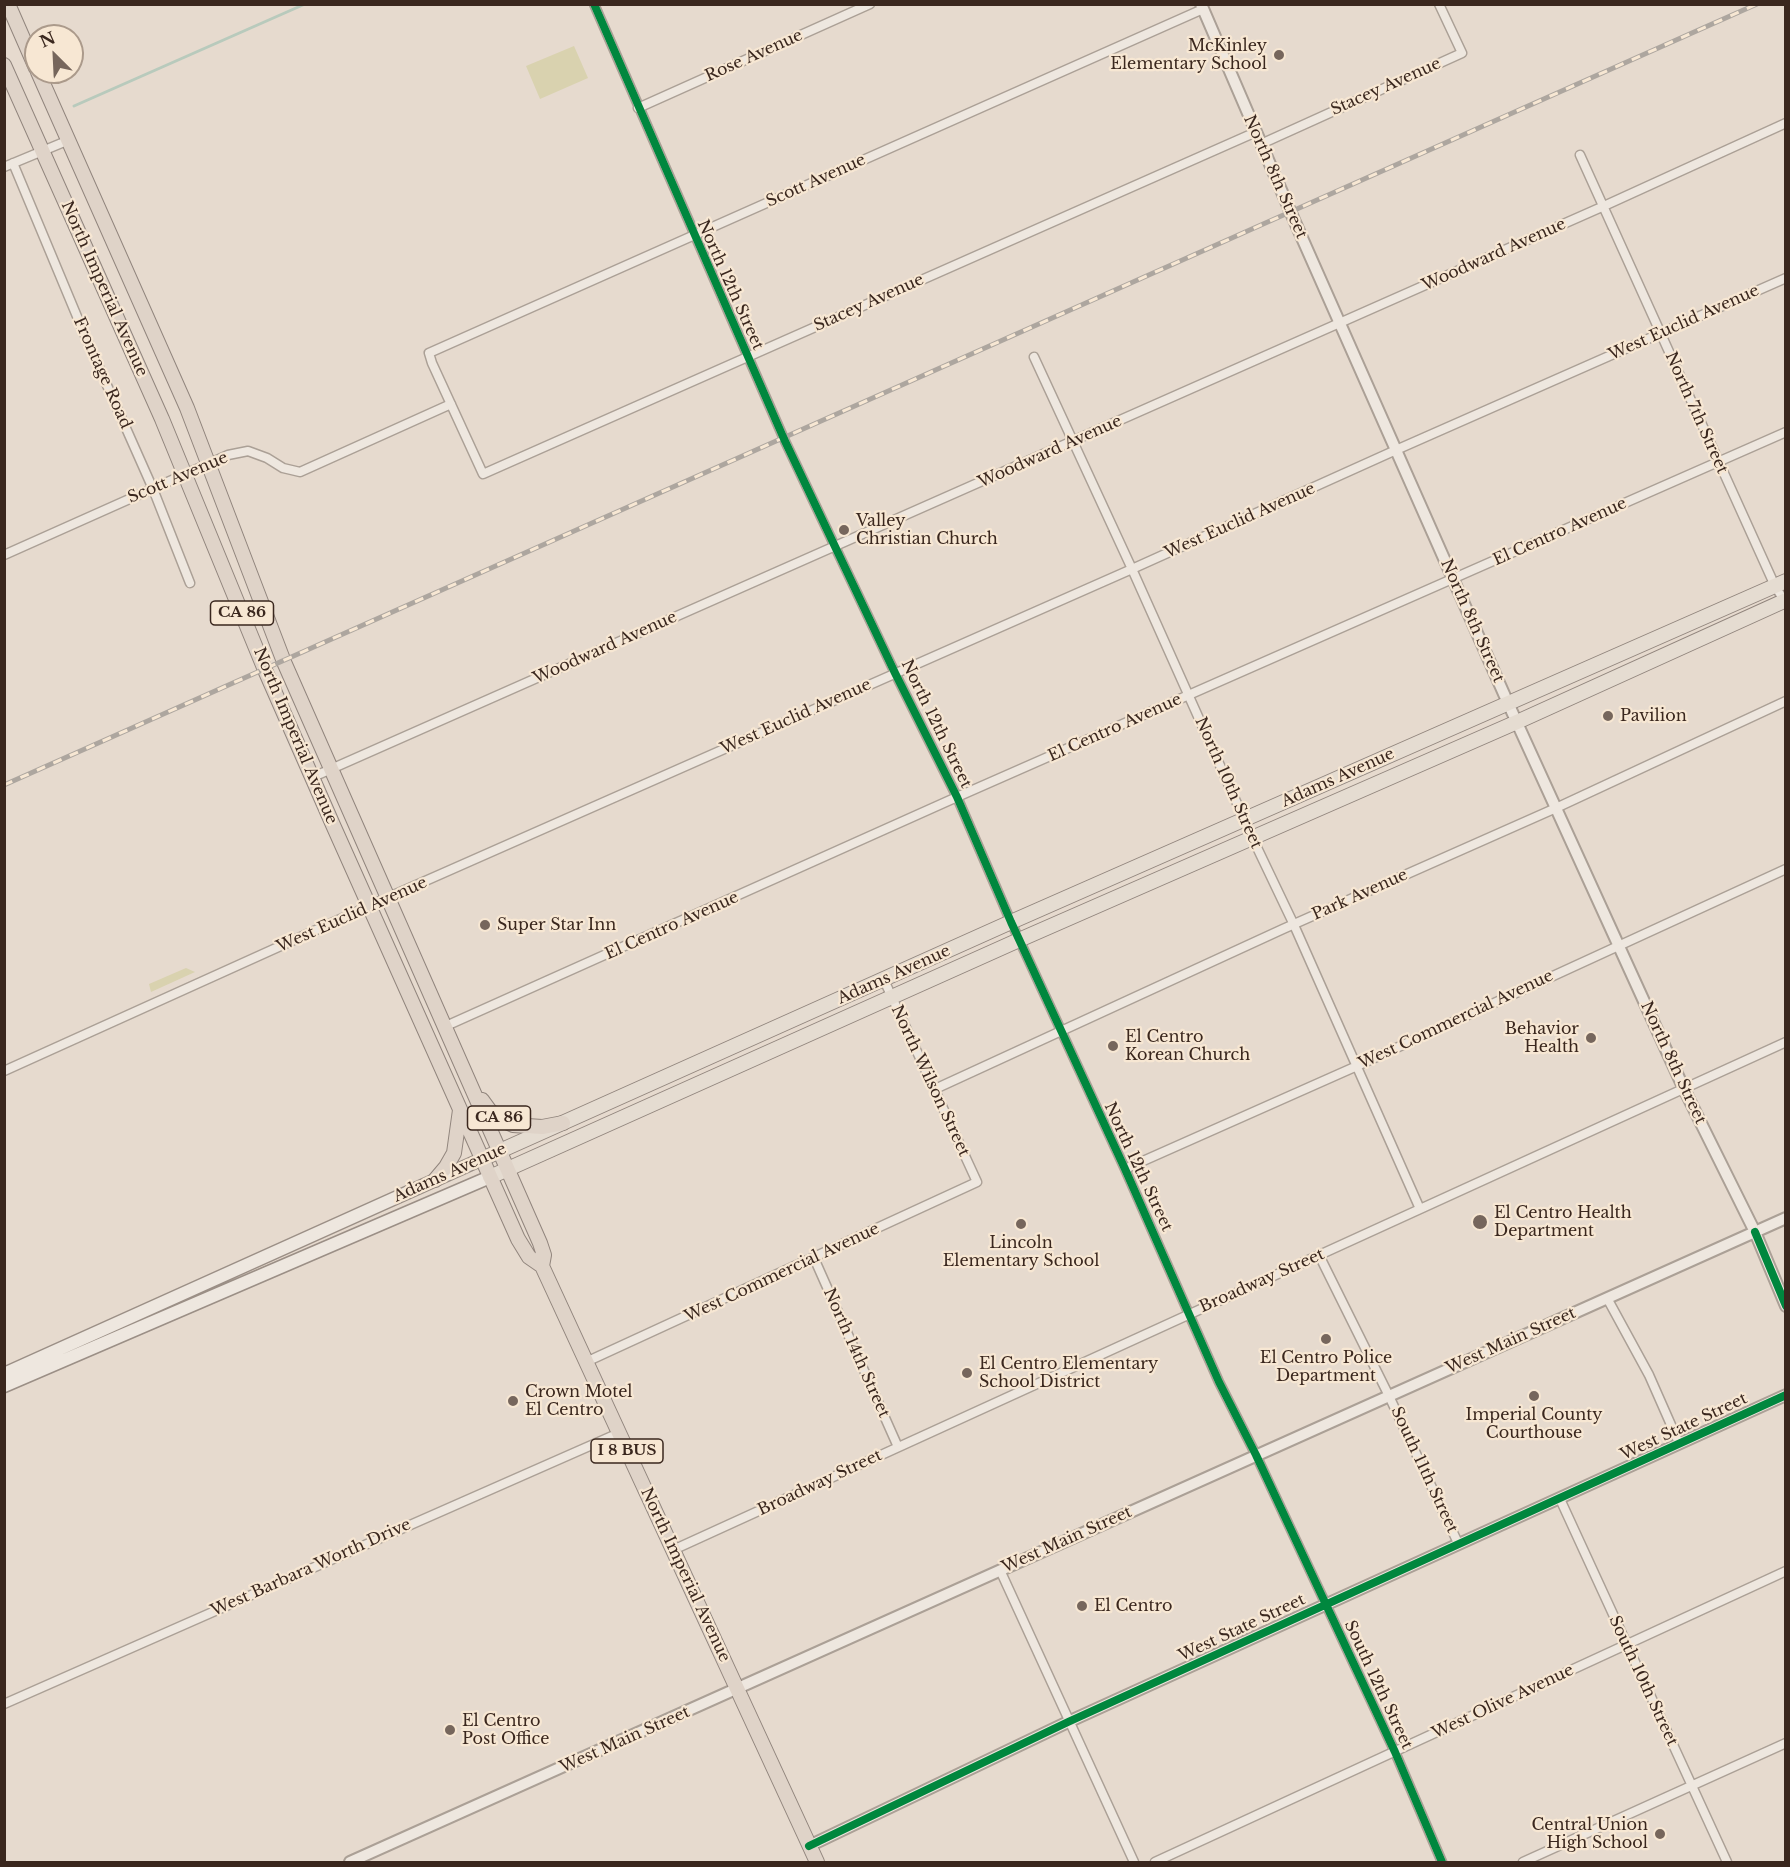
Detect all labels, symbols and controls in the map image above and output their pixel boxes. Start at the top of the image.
north arrow [24,24,84,84]
street label: Rose Avenue [702,26,806,86]
text: N [37,27,58,52]
place label: McKinley Elementary School [1110,36,1267,74]
marker: McKinley Elementary School [1272,48,1286,62]
street label: Stacey Avenue [1328,54,1444,120]
street label: North 8th Street [1239,112,1311,242]
street label: Scott Avenue [763,150,869,212]
street label: North Imperial Avenue [57,198,151,380]
street label: Woodward Avenue [1419,215,1569,295]
street label: North 12th Street [693,217,767,353]
street label: Stacey Avenue [811,270,927,336]
street label: West Euclid Avenue [1606,281,1762,365]
street label: Frontage Road [69,314,135,432]
street label: North 7th Street [1660,349,1732,477]
street label: Woodward Avenue [975,412,1125,492]
street label: Scott Avenue [125,448,231,508]
street label: West Euclid Avenue [1162,479,1318,563]
street label: El Centro Avenue [1490,494,1630,570]
place label: Valley Christian Church [856,511,998,549]
marker: Valley Christian Church [837,523,851,537]
street label: North 8th Street [1436,556,1508,686]
road number: CA 86 [210,601,274,625]
street label: Woodward Avenue [530,608,680,688]
street label: North Imperial Avenue [249,645,341,827]
street label: North 12th Street [897,657,975,791]
street label: West Euclid Avenue [718,675,874,759]
street label: El Centro Avenue [1045,690,1185,766]
place label: Pavilion [1620,706,1687,726]
marker: Pavilion [1601,709,1615,723]
street label: North 10th Street [1190,714,1266,852]
street label: Adams Avenue [1279,744,1397,812]
street label: Park Avenue [1309,865,1411,925]
street label: West Euclid Avenue [274,873,430,957]
street label: El Centro Avenue [602,888,742,964]
place label: Super Star Inn [497,915,616,935]
marker: Super Star Inn [478,918,492,932]
street label: Adams Avenue [835,941,953,1009]
street label: West Commercial Avenue [1356,966,1556,1074]
street label: North 8th Street [1636,999,1710,1127]
street label: North Wilson Street [887,1002,973,1160]
place label: Behavior Health [1505,1019,1579,1057]
place label: El Centro Korean Church [1125,1027,1250,1065]
marker: Behavior Health [1584,1031,1598,1045]
marker: El Centro Korean Church [1106,1039,1120,1053]
street label: North 12th Street [1100,1099,1176,1235]
road number: CA 86 [468,1106,530,1130]
street label: Adams Avenue [391,1139,509,1207]
place label: El Centro Health Department [1494,1203,1632,1241]
marker: El Centro Health Department [1471,1213,1489,1231]
marker: Lincoln Elementary School [1014,1217,1028,1231]
street label: West Commercial Avenue [682,1219,882,1327]
place label: Lincoln Elementary School [943,1233,1099,1271]
street label: Broadway Street [1197,1245,1327,1317]
street label: North 14th Street [819,1285,893,1421]
street label: West Main Street [1443,1304,1579,1378]
marker: El Centro Police Department [1319,1332,1333,1346]
place label: El Centro Police Department [1260,1348,1392,1386]
place label: El Centro Elementary School District [979,1354,1158,1392]
marker: El Centro Elementary School District [960,1366,974,1380]
place label: Crown Motel El Centro [525,1382,633,1420]
marker: Imperial County Courthouse [1527,1389,1541,1403]
street label: West State Street [1618,1389,1750,1465]
marker: Crown Motel El Centro [506,1394,520,1408]
street label: South 11th Street [1386,1404,1462,1536]
place label: Imperial County Courthouse [1466,1405,1602,1443]
road number: I 8 BUS [591,1439,663,1463]
street label: Broadway Street [755,1446,885,1520]
street label: North Imperial Avenue [636,1485,734,1665]
street label: West Main Street [999,1503,1135,1577]
street label: West Barbara Worth Drive [208,1515,414,1621]
street label: West State Street [1176,1590,1308,1666]
place label: El Centro [1094,1596,1172,1616]
marker: El Centro [1075,1599,1089,1613]
street label: South 10th Street [1604,1613,1682,1749]
street label: South 12th Street [1340,1618,1416,1752]
street label: West Olive Avenue [1429,1661,1577,1743]
street label: West Main Street [557,1703,693,1777]
place label: El Centro Post Office [462,1711,549,1749]
marker: El Centro Post Office [443,1723,457,1737]
place label: Central Union High School [1531,1815,1648,1853]
marker: Central Union High School [1653,1827,1667,1841]

